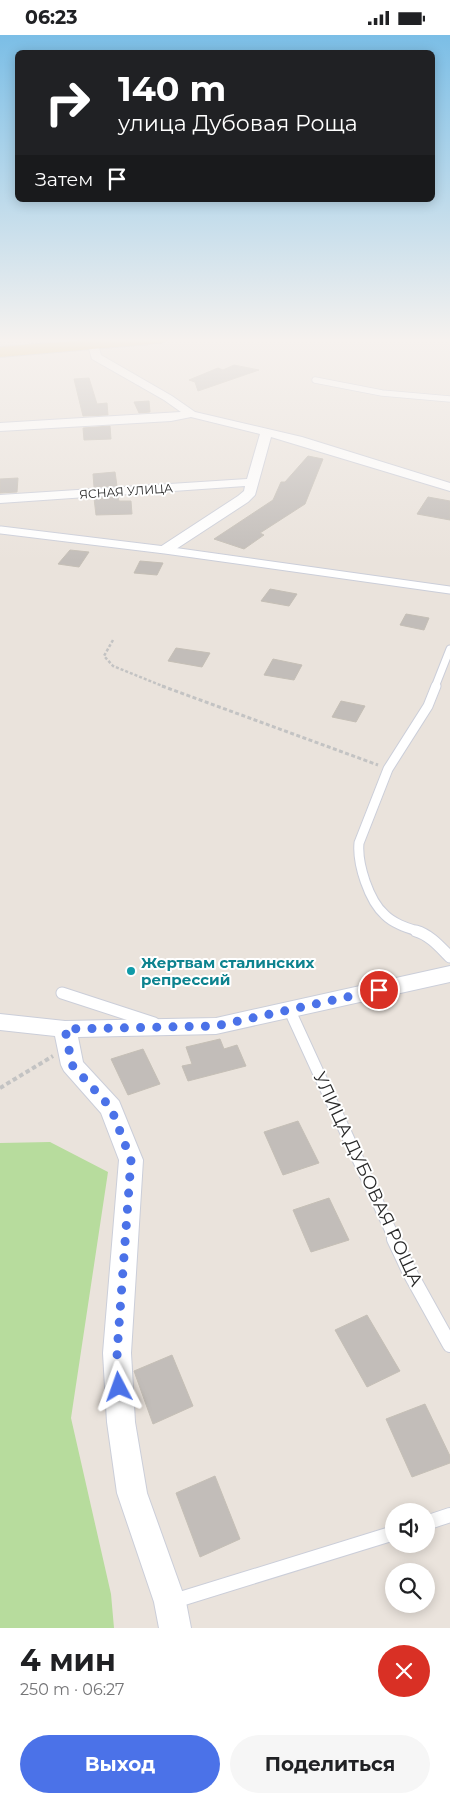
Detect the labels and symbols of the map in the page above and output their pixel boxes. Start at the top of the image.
street label: ЯСНАЯ УЛИЦА [79,480,173,502]
place label: Жертвам сталинских репрессий [141,953,315,989]
marker: Жертвам сталинских репрессий [125,965,137,977]
pin [358,969,400,1011]
street label: УЛИЦА ДУБОВАЯ РОЩА [309,1068,428,1290]
position arrow [92,1360,144,1412]

